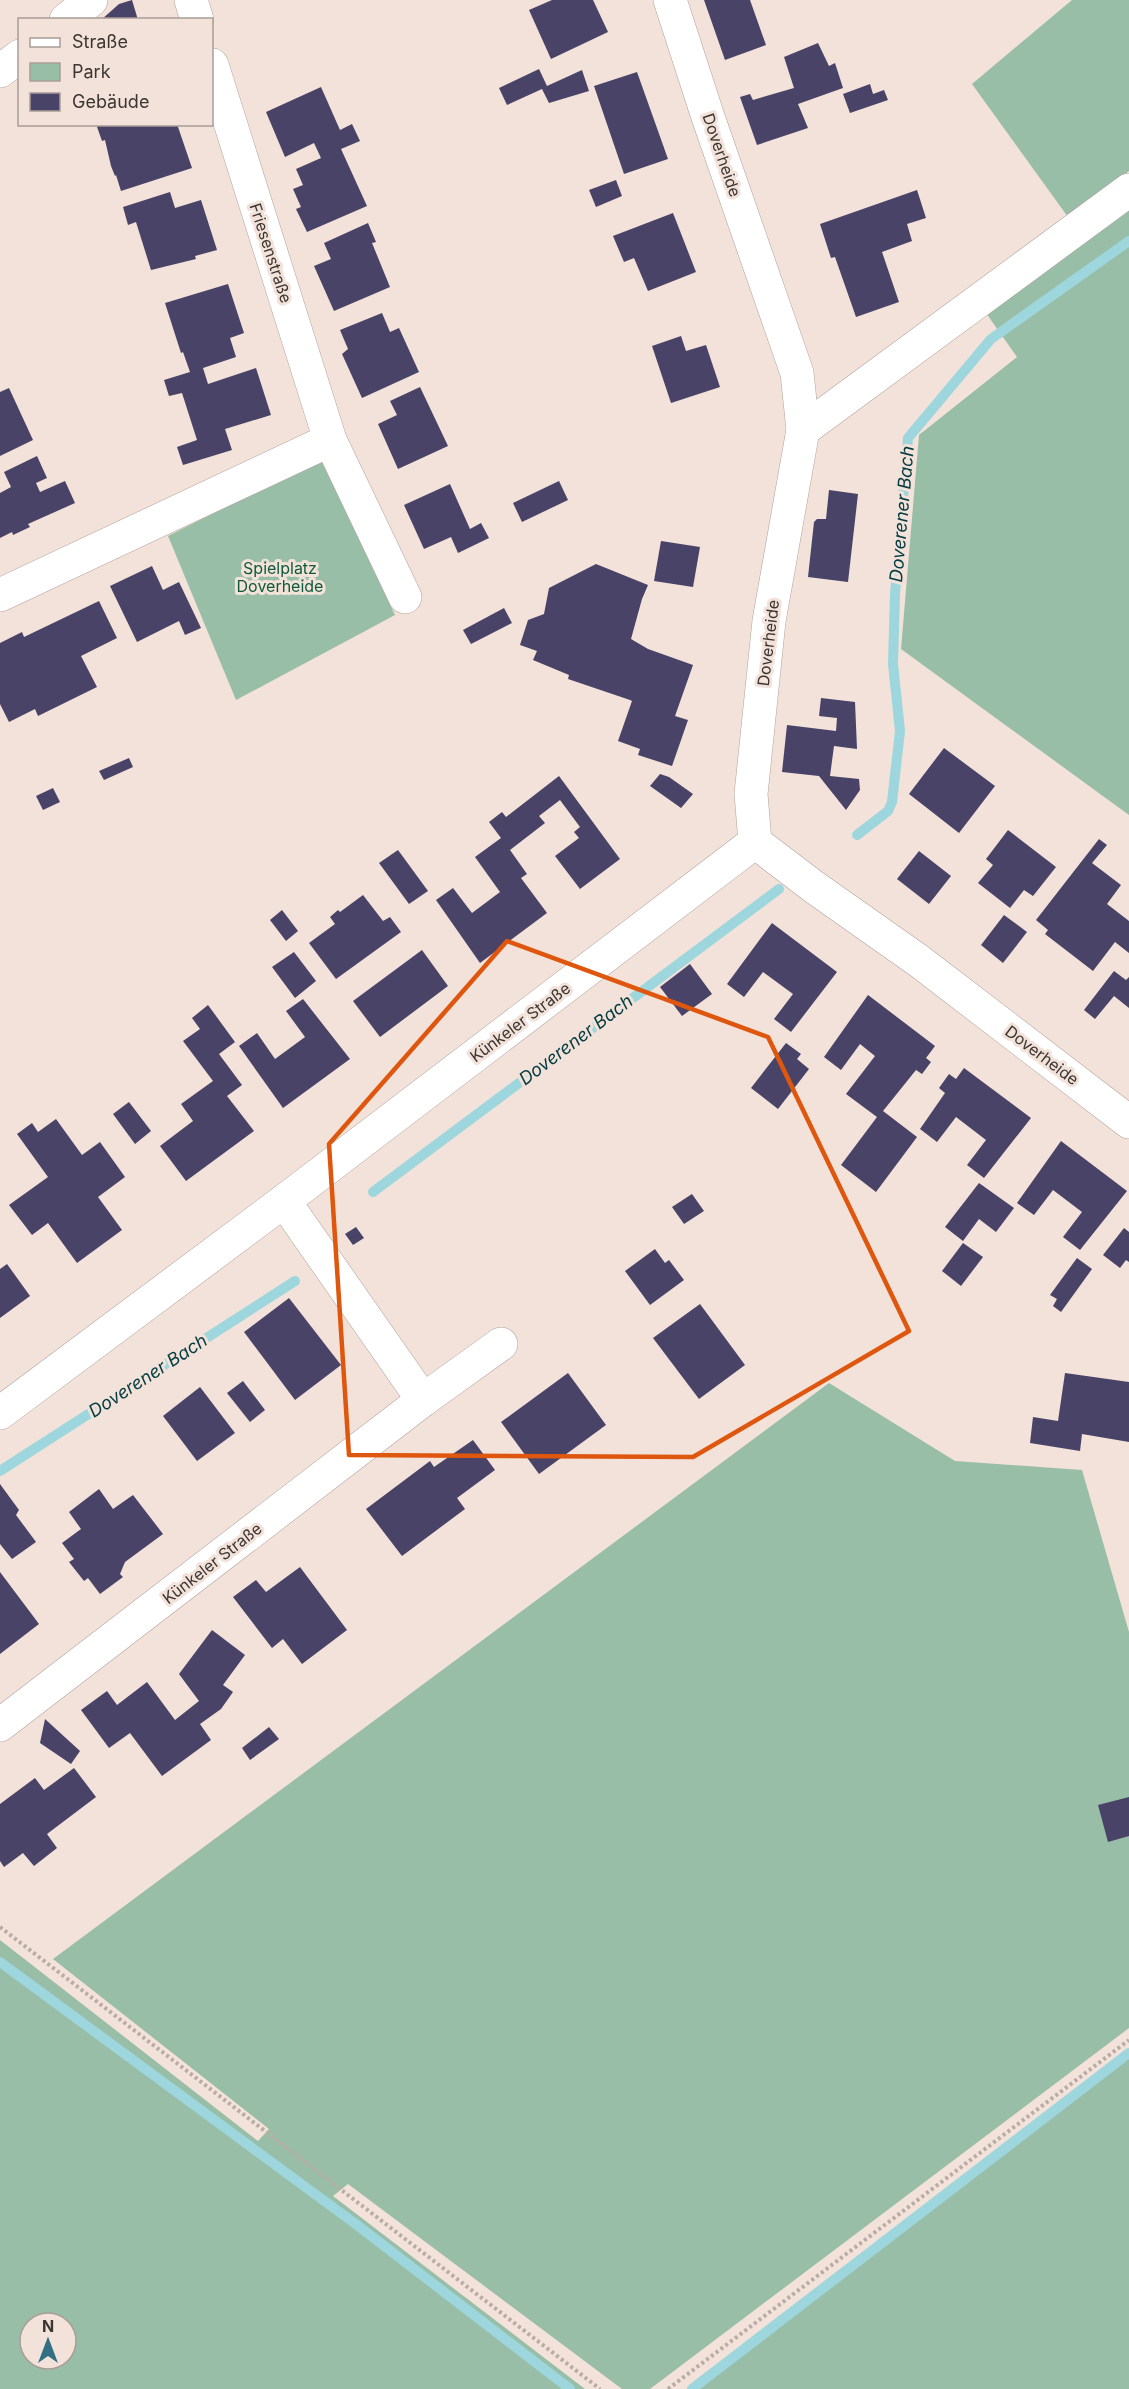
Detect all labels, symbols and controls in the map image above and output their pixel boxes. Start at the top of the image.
legend [18,18,213,126]
text: Straße [72,31,128,52]
text: Park [72,61,111,82]
text: Gebäude [72,91,149,112]
street label: Doverheide [698,111,746,199]
street label: Friesenstraße [245,201,297,305]
water label: Doverener Bach [885,445,918,583]
park label: Spielplatz Doverheide [237,558,323,596]
street label: Doverheide [753,599,783,687]
street label: Künkeler Straße [466,978,574,1066]
water label: Doverener Bach [515,990,637,1089]
street label: Doverheide [1001,1021,1083,1089]
water label: Doverener Bach [85,1329,211,1422]
street label: Künkeler Straße [158,1518,266,1608]
north arrow [18,2311,78,2371]
text: N [42,2316,54,2336]

